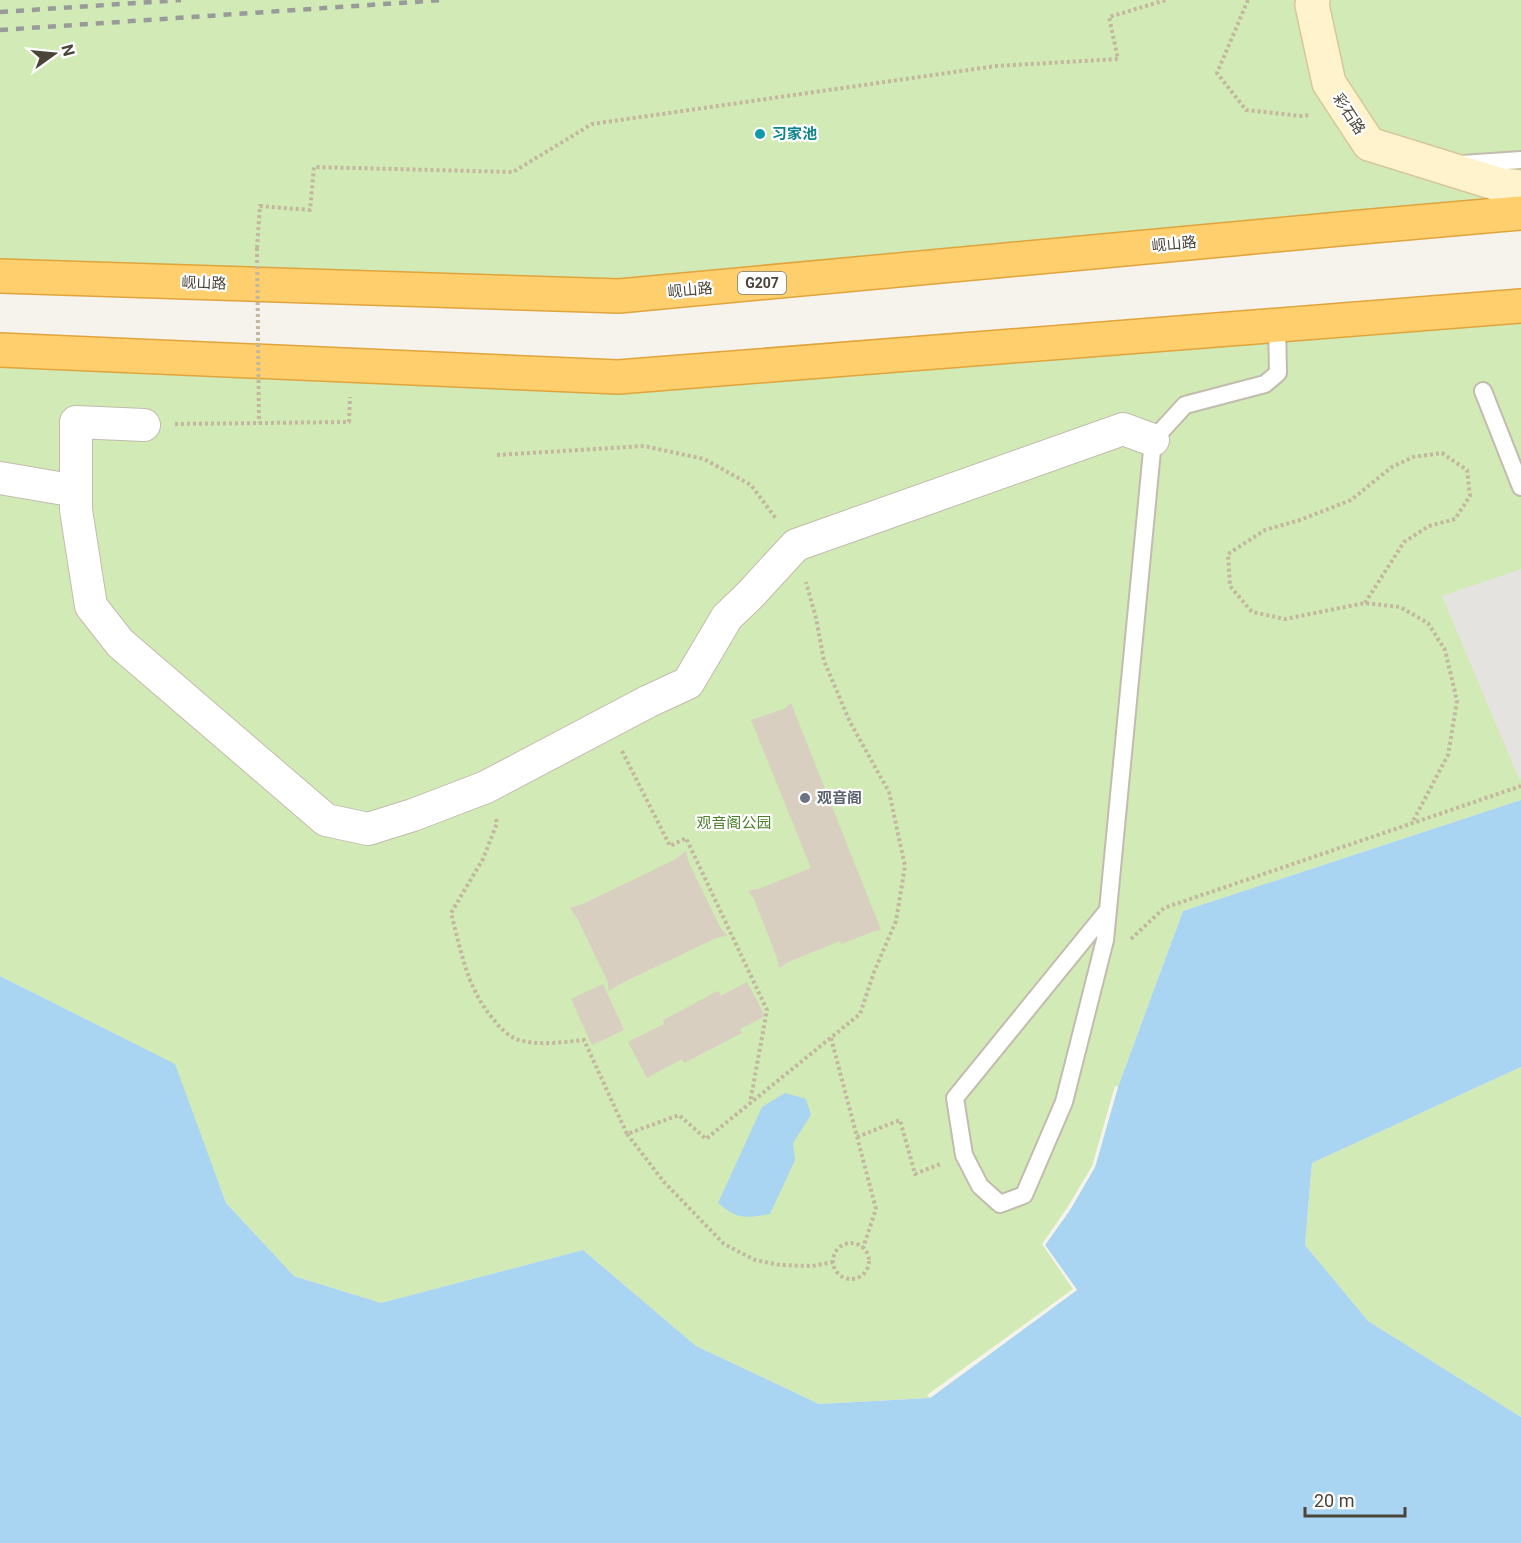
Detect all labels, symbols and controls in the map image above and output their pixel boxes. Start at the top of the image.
north arrow [24,24,84,84]
text: N [57,42,79,58]
street label: 彩石路 [1329,90,1369,138]
place label: 习家池 [772,125,817,143]
marker: 习家池 [753,127,767,141]
street label: 岘山路 [1151,233,1197,255]
road number: G207 [738,272,786,294]
street label: 岘山路 [181,273,227,293]
street label: 岘山路 [667,279,713,301]
place label: 观音阁 [817,789,862,807]
marker: 观音阁 [798,791,812,805]
park label: 观音阁公园 [696,814,772,832]
scale bar [1305,1480,1406,1518]
text: 20 m [1314,1490,1354,1511]

